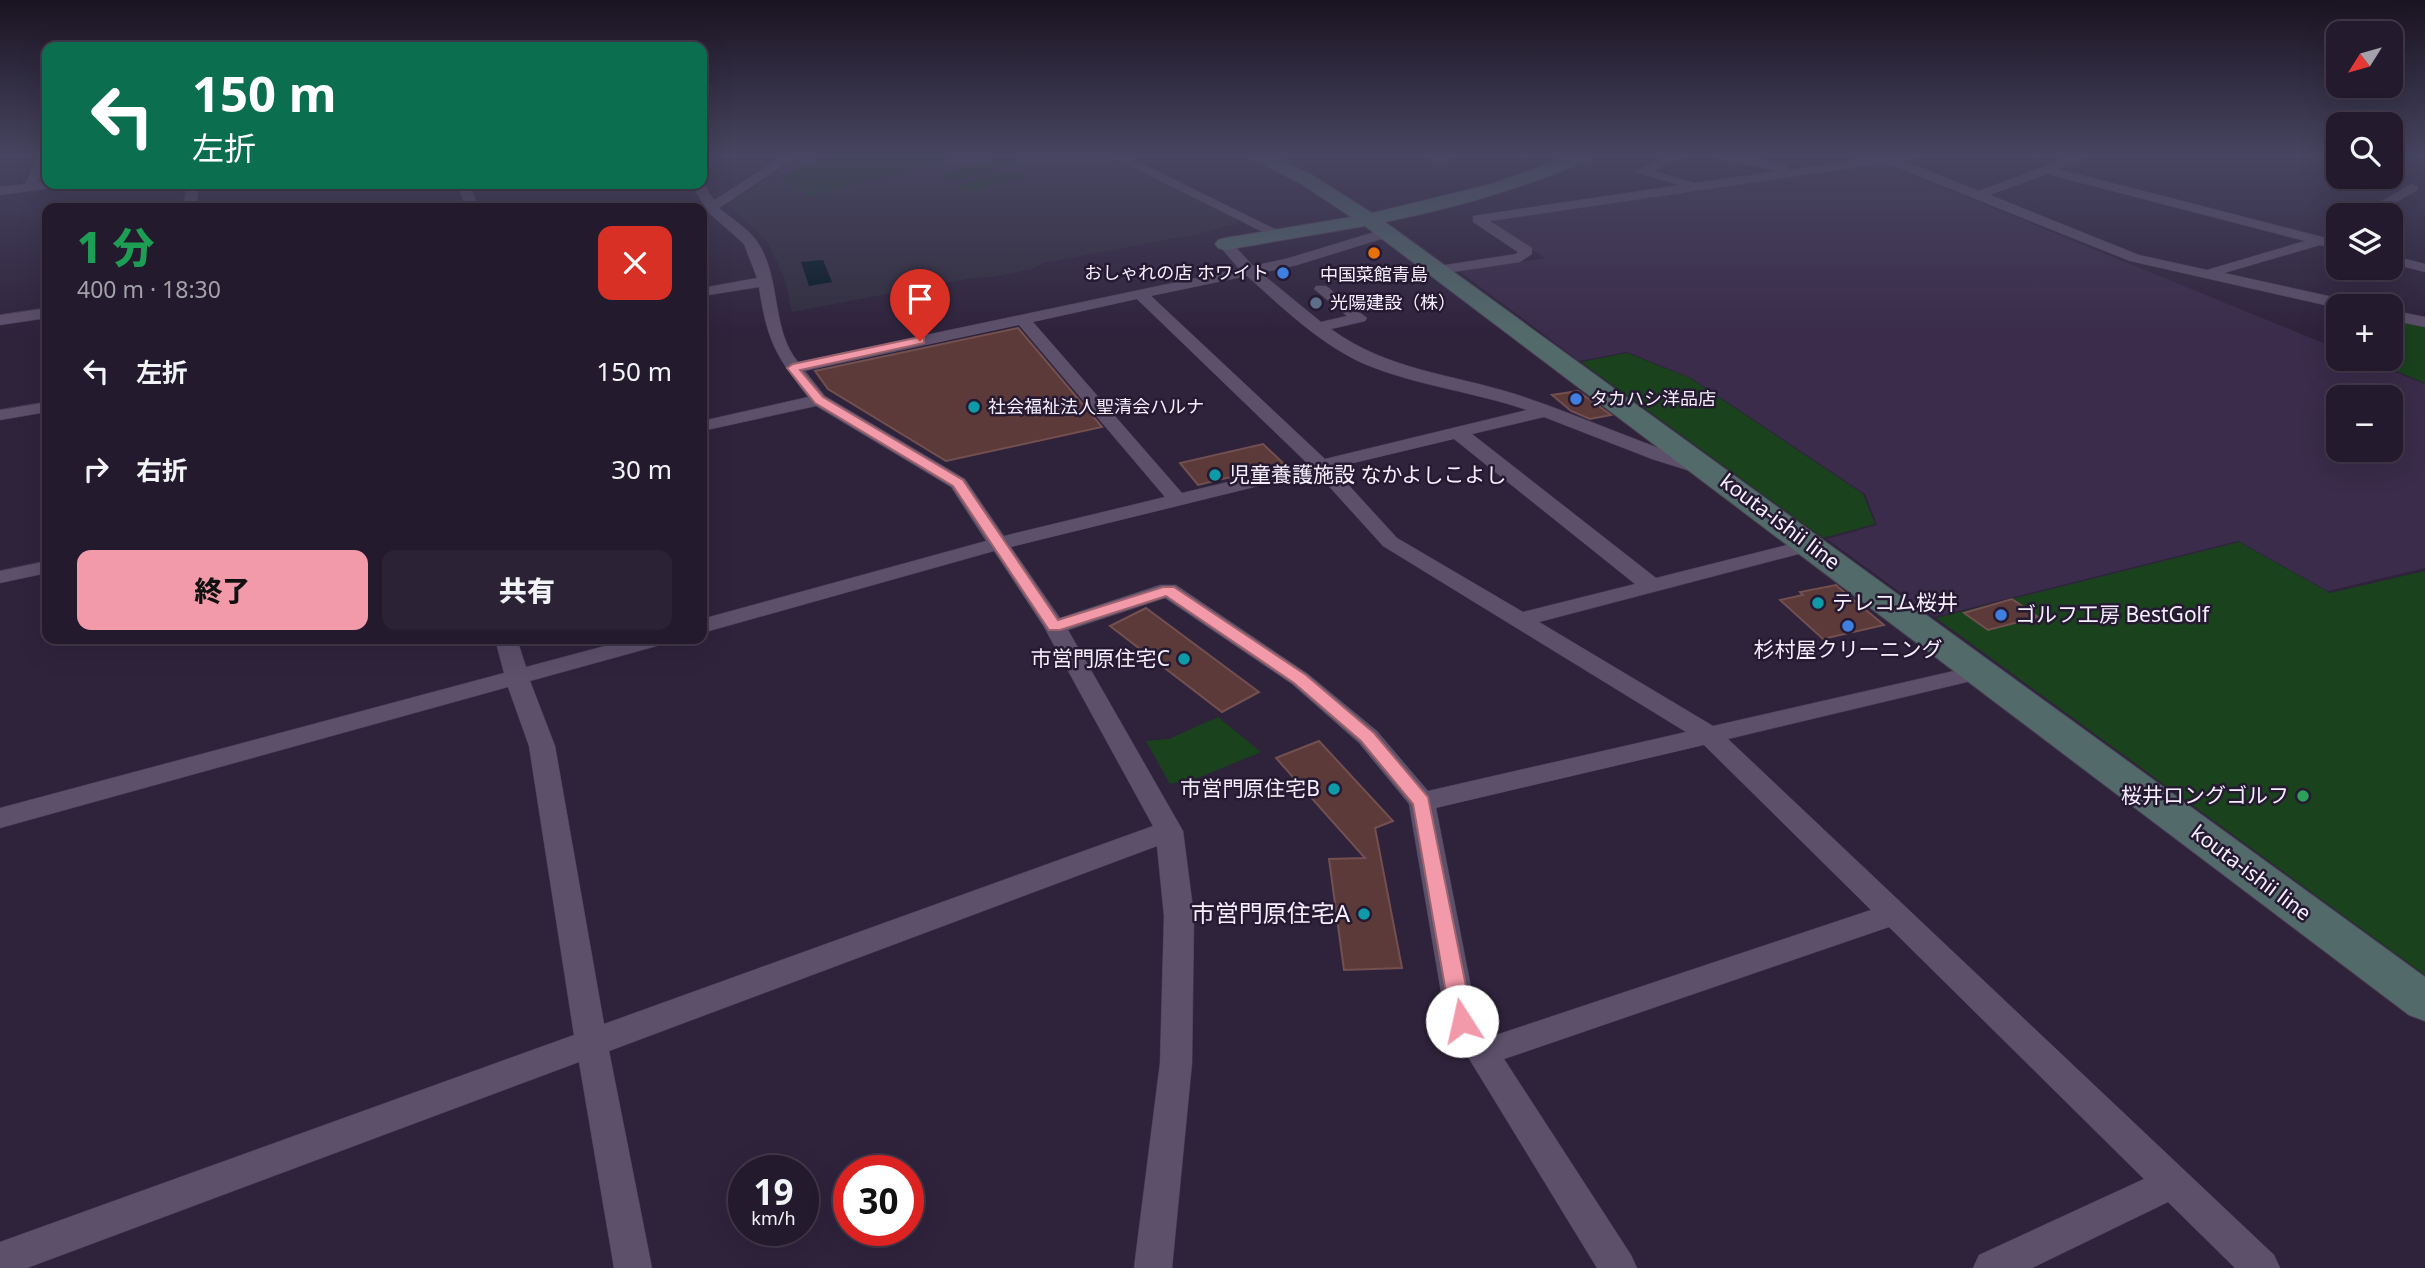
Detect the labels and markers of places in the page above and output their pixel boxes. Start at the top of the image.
marker: 中国菜館青島 [1366,245,1382,261]
place label: おしゃれの店 ホワイト [1084,260,1269,284]
place label: 中国菜館青島 [1320,262,1428,286]
marker: おしゃれの店 ホワイト [1275,265,1291,281]
pin [890,269,950,341]
place label: 光陽建設（株） [1330,290,1456,314]
marker: 光陽建設（株） [1308,295,1324,311]
place label: タカハシ洋品店 [1590,386,1716,410]
marker: タカハシ洋品店 [1568,391,1584,407]
place label: 社会福祉法人聖清会ハルナ [988,394,1204,418]
marker: 社会福祉法人聖清会ハルナ [966,399,982,415]
place label: 児童養護施設 なかよしこよし [1229,460,1506,488]
marker: 児童養護施設 なかよしこよし [1207,467,1223,483]
place label: テレコム桜井 [1832,588,1958,616]
marker: テレコム桜井 [1810,595,1826,611]
place label: ゴルフ工房 BestGolf [2015,600,2211,628]
marker: ゴルフ工房 BestGolf [1993,607,2009,623]
marker: 杉村屋クリーニング [1840,618,1856,634]
place label: 杉村屋クリーニング [1754,635,1943,663]
place label: 市営門原住宅C [1031,644,1170,672]
marker: 市営門原住宅C [1176,651,1192,667]
place label: 市営門原住宅B [1180,774,1320,802]
marker: 市営門原住宅B [1326,781,1342,797]
place label: 桜井ロングゴルフ [2121,781,2289,809]
marker: 桜井ロングゴルフ [2295,788,2311,804]
place label: 市営門原住宅A [1191,896,1351,929]
marker: 市営門原住宅A [1356,906,1372,922]

